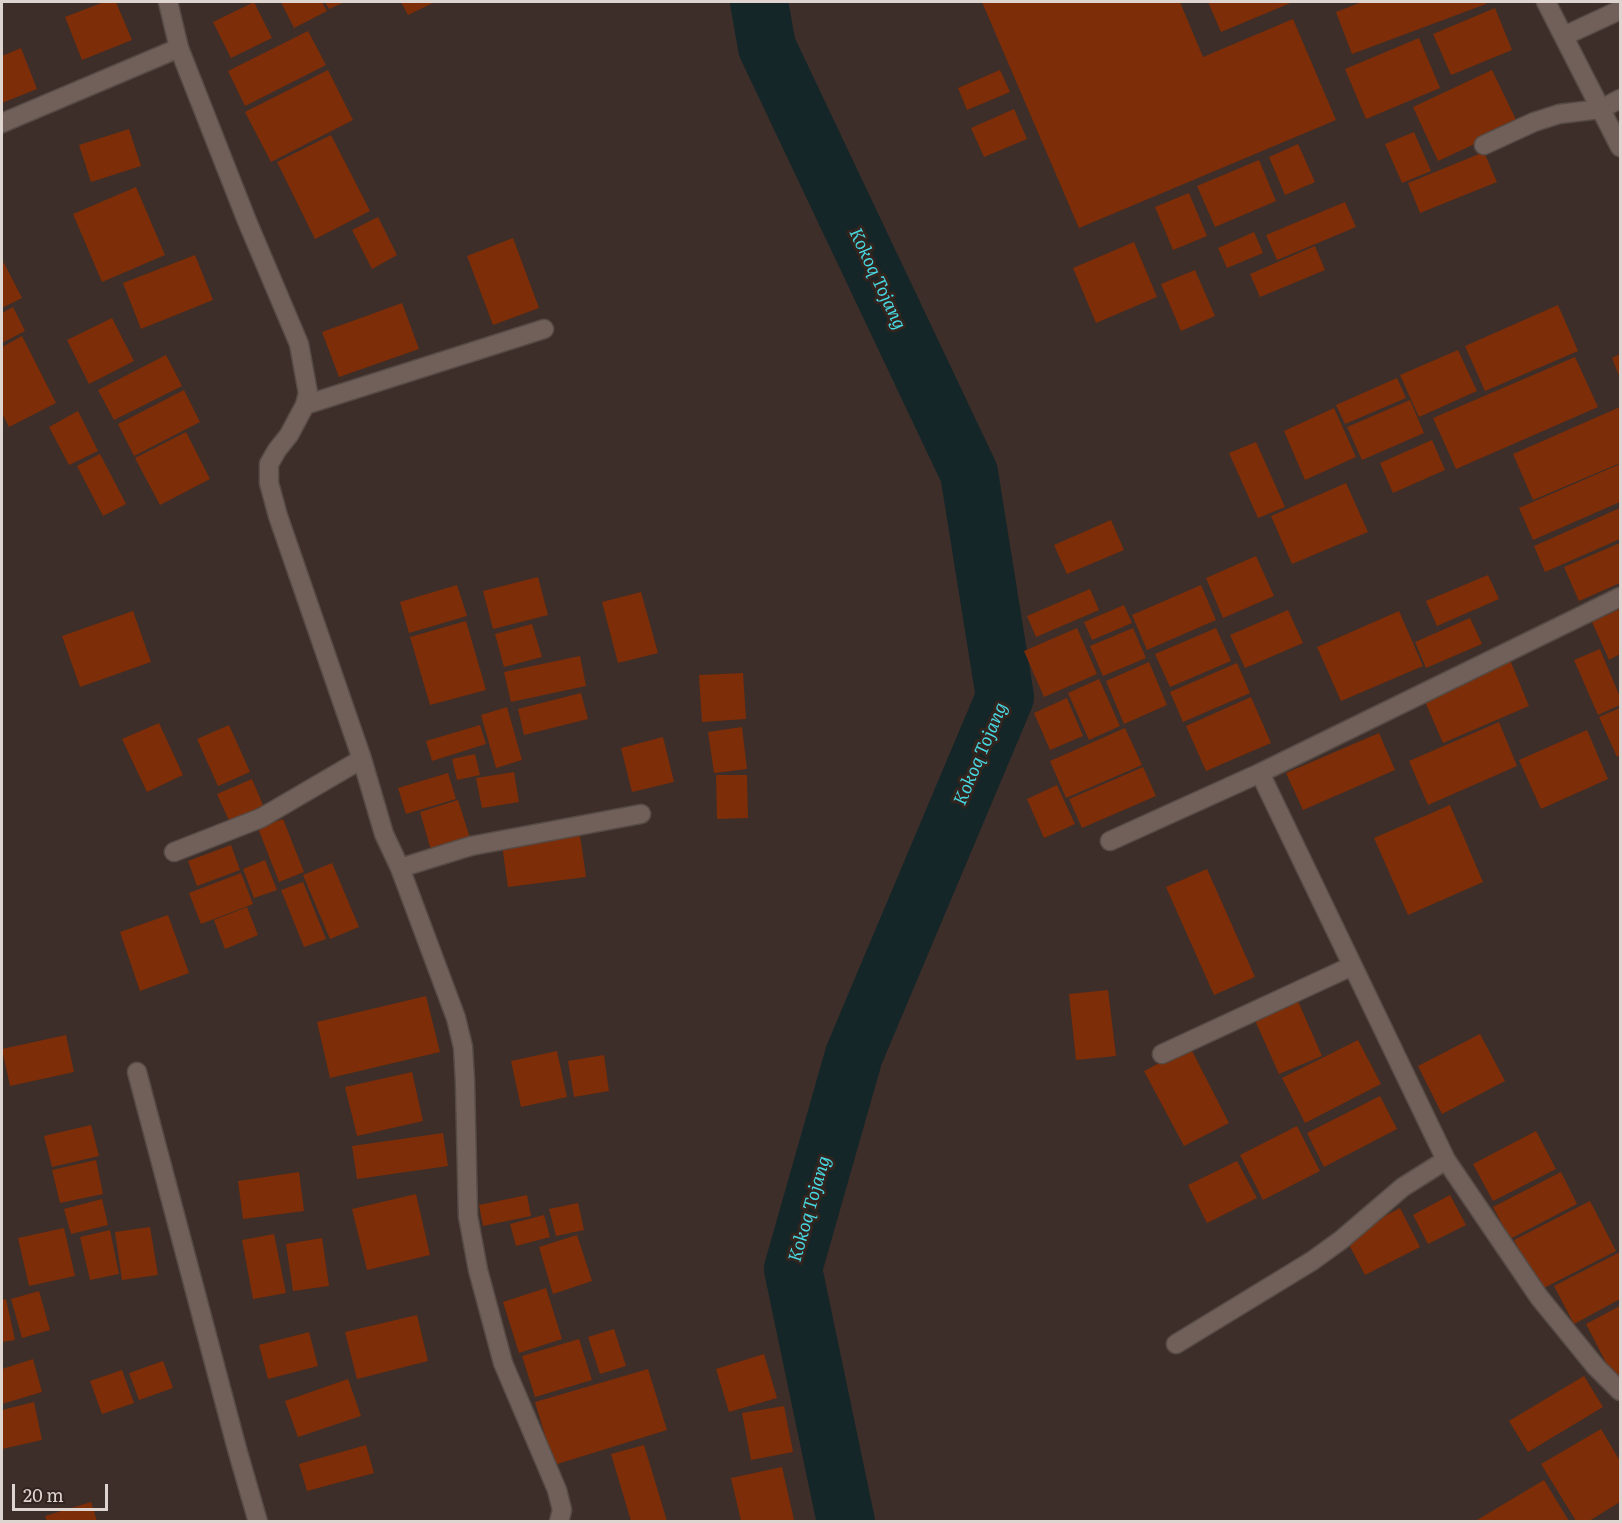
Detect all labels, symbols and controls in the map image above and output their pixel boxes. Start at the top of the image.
water label: Kokoq Tojang [844,225,910,333]
water label: Kokoq Tojang [950,699,1012,809]
water label: Kokoq Tojang [785,1153,835,1265]
scale bar [15,1472,111,1510]
text: 20 m [23,1481,64,1508]

